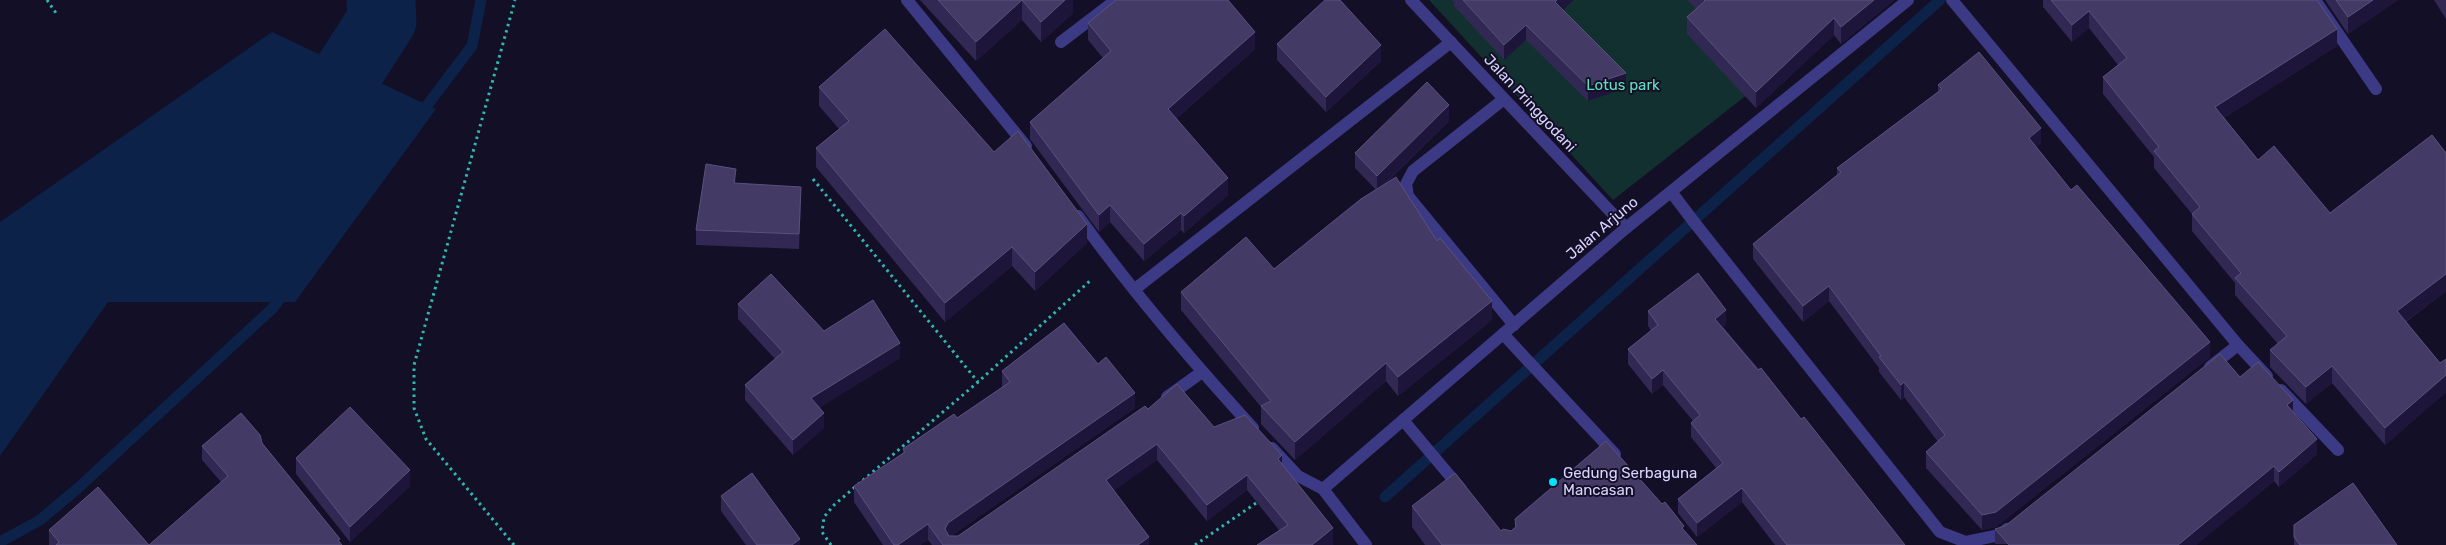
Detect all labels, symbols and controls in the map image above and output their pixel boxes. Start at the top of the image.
street label: Jalan Pringgodani [1480,50,1580,156]
park label: Lotus park [1586,76,1660,94]
street label: Jalan Arjuno [1562,193,1642,263]
place label: Gedung Serbaguna Mancasan [1563,464,1697,499]
marker: Gedung Serbaguna Mancasan [1547,476,1559,488]

